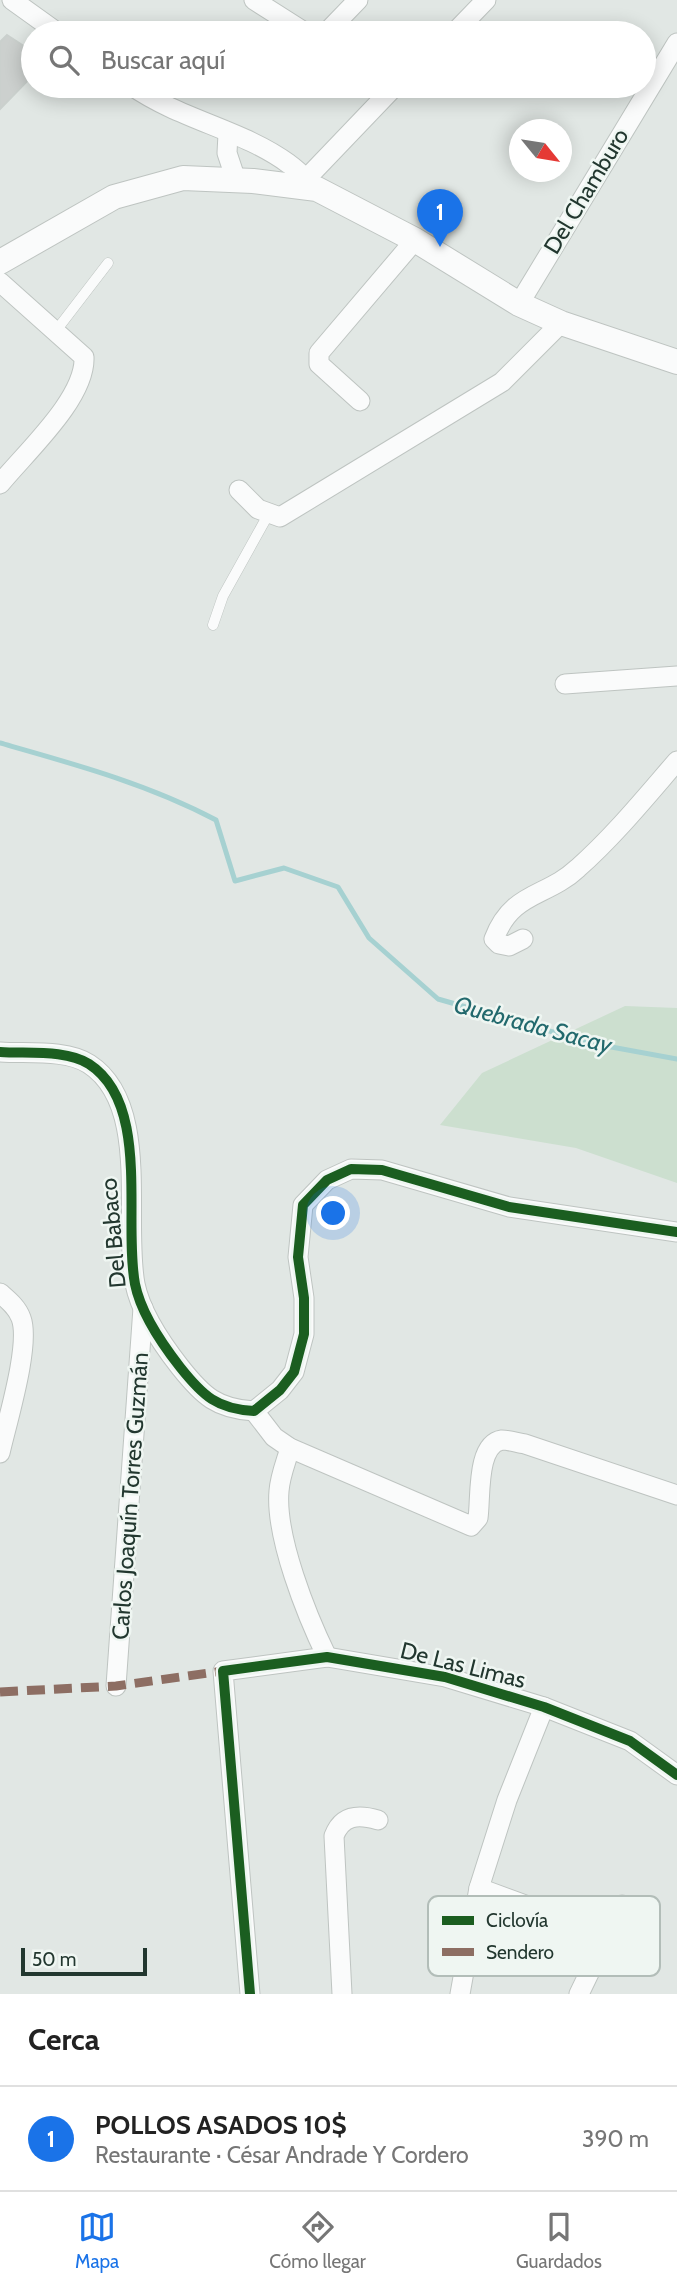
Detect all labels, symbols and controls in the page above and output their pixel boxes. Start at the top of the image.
search box [21,21,656,98]
icon: search [45,41,83,79]
text: Buscar aquí [101,44,225,76]
north arrow [509,119,572,182]
street label: Del Chamburo [538,123,634,259]
pin: 1 [417,189,463,247]
water label: Quebrada Sacay [451,990,616,1060]
street label: Del Babaco [94,1177,132,1289]
your location [316,1196,350,1230]
street label: Carlos Joaquín Torres Guzmán [106,1351,154,1641]
street label: De Las Limas [398,1636,528,1694]
legend [428,1896,660,1976]
text: Ciclovía [486,1909,548,1932]
text: Sendero [486,1941,554,1964]
scale bar [21,1945,147,1977]
text: 50 m [32,1948,76,1971]
text: Cerca [28,2021,100,2058]
text: POLLOS ASADOS 10$ [95,2109,347,2141]
text: 1 [47,2125,55,2153]
text: 390 m [582,2125,649,2153]
text: Restaurante · César Andrade Y Cordero [95,2141,469,2169]
tab: Mapa [75,2208,119,2273]
tab: Cómo llegar [269,2208,366,2273]
tab: Guardados [516,2208,602,2273]

